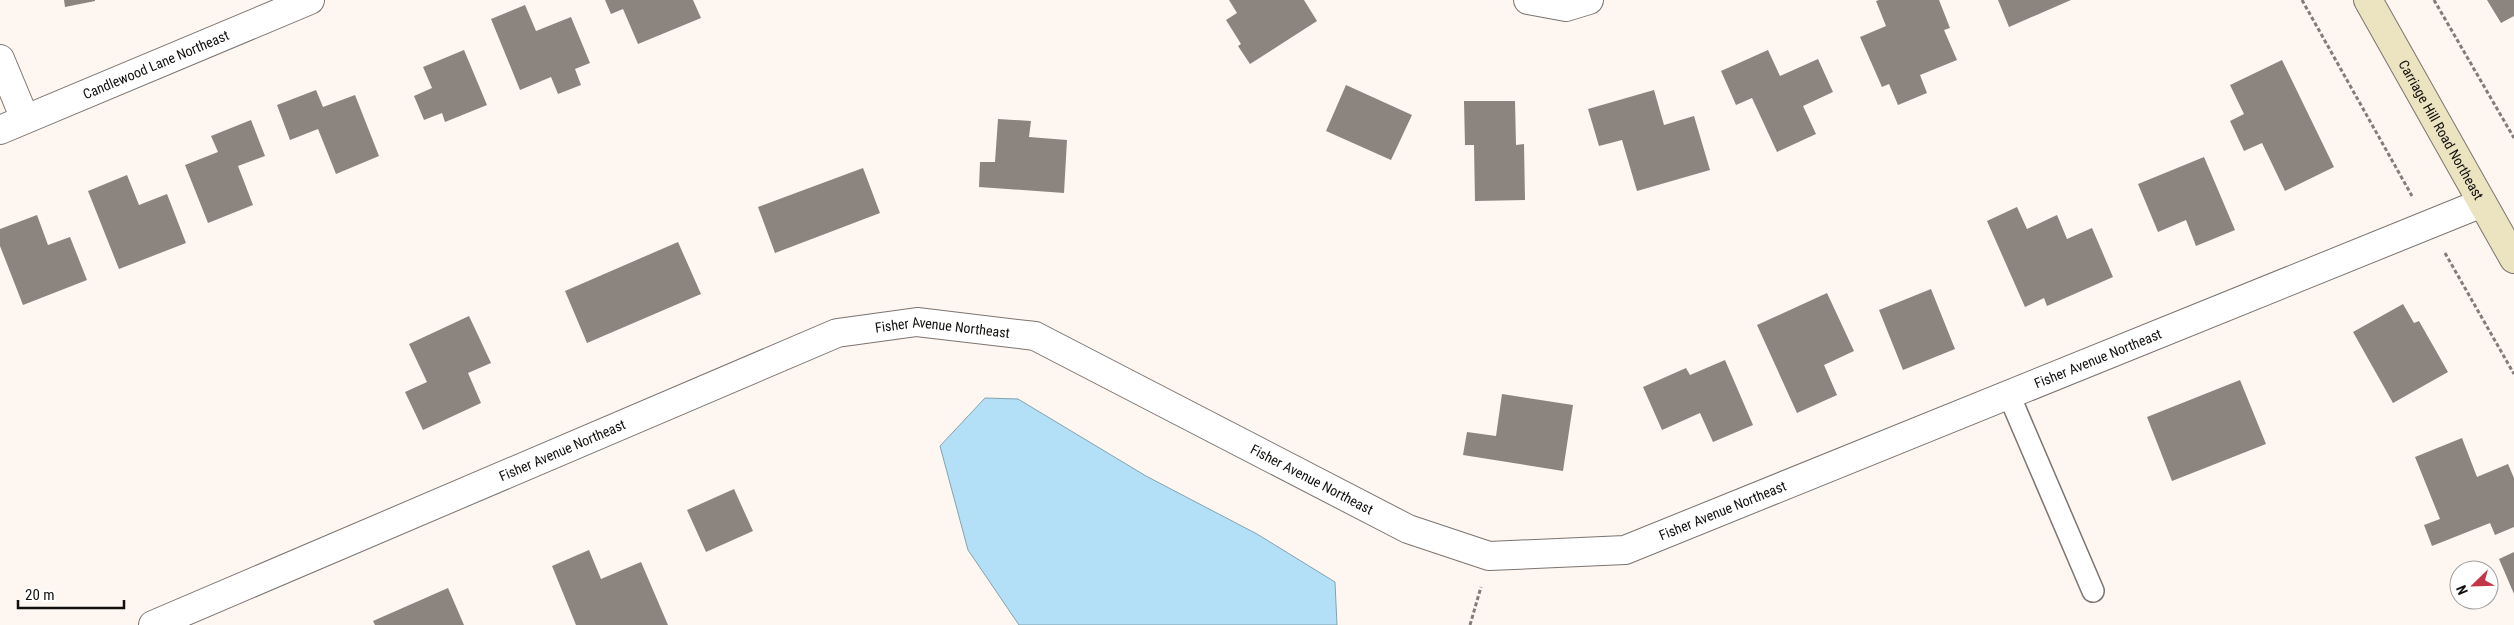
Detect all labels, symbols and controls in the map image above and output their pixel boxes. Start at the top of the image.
street label: Candlewood Lane Northeast [81,27,231,102]
street label: Carriage Hill Road Northeast [2395,57,2487,202]
street label: Fisher Avenue Northeast [874,314,1011,341]
street label: Fisher Avenue Northeast [2032,326,2164,391]
street label: Fisher Avenue Northeast [497,416,628,484]
street label: Fisher Avenue Northeast [1248,441,1376,518]
street label: Fisher Avenue Northeast [1657,478,1788,543]
north arrow [2449,560,2499,610]
scale bar [18,578,124,610]
text: N [2453,583,2471,597]
text: 20 m [25,586,55,604]

